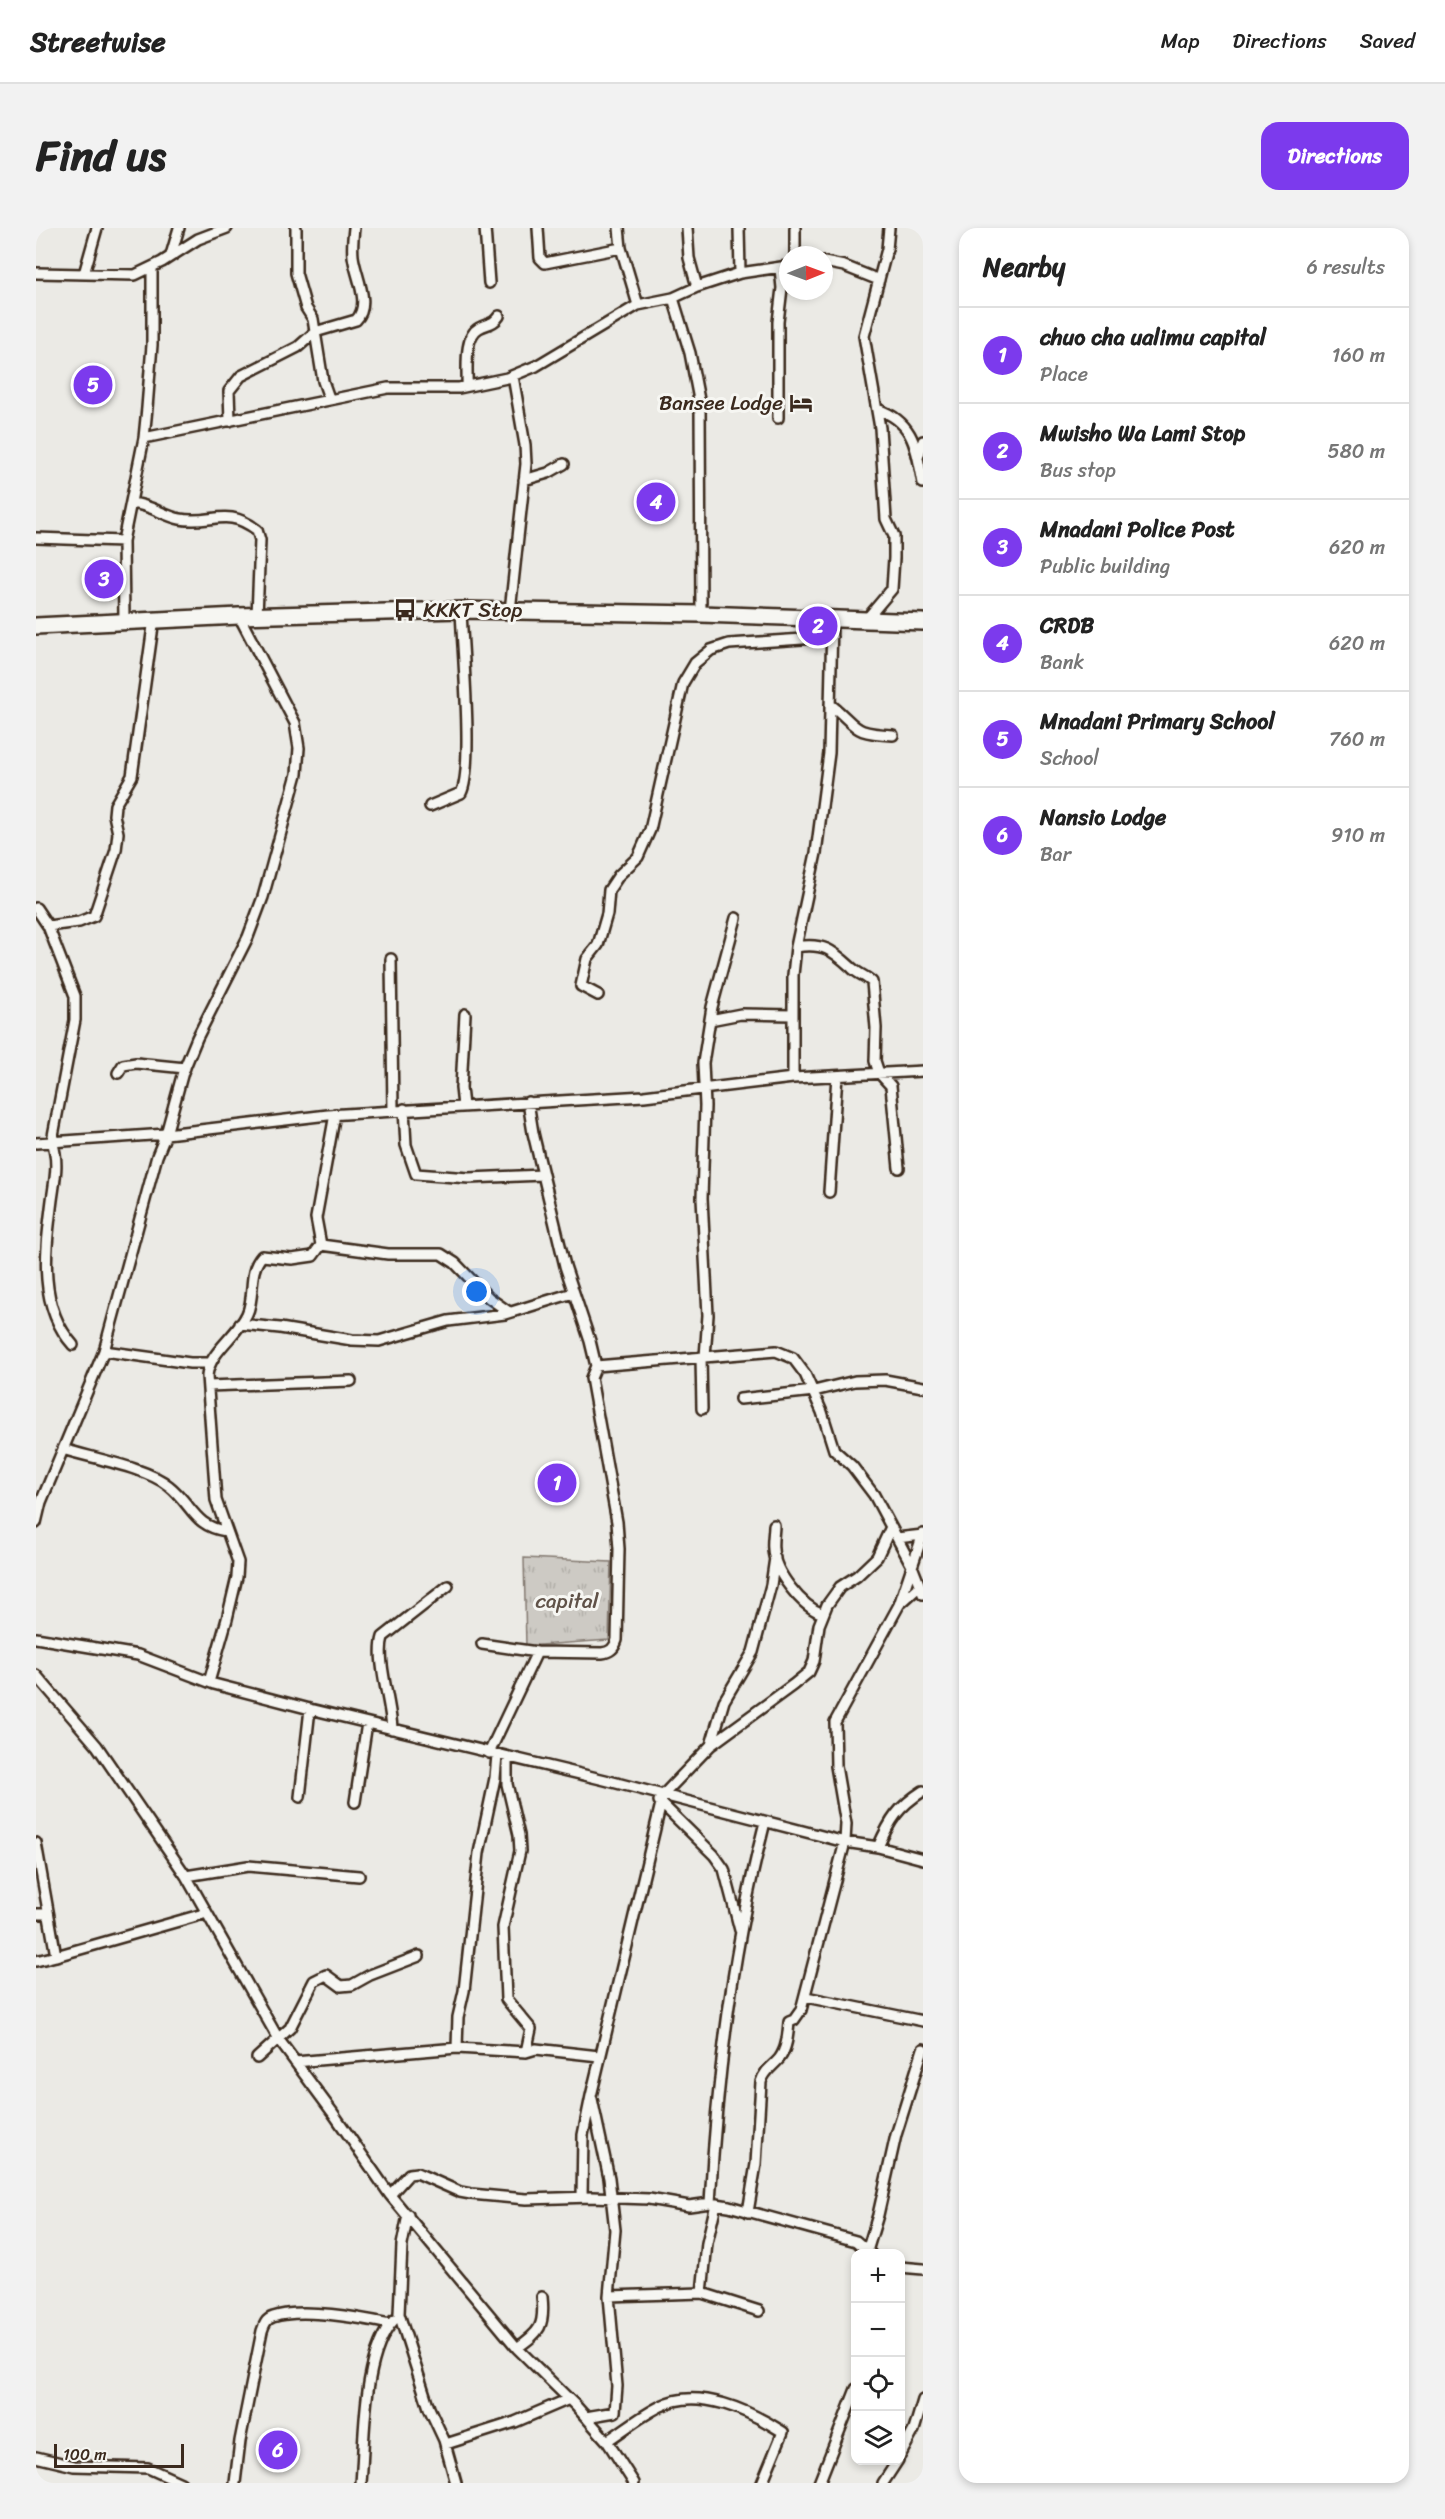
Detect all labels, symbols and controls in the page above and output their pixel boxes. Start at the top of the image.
text: Streetwise [30,17,166,66]
text: Map [1161,22,1199,60]
text: Directions [1232,22,1327,60]
text: Saved [1360,22,1415,60]
text: Find us [36,119,166,193]
button: Directions [1261,122,1409,190]
text: Nearby [983,244,1065,290]
north arrow [779,246,833,300]
text: 6 results [1306,250,1385,285]
text: chuo cha ualimu capital [1040,318,1266,357]
text: 1 [998,338,1007,373]
text: 160 m [1332,338,1385,373]
text: Place [1040,357,1088,392]
pin: 5 [74,362,112,408]
place label: Bansee Lodge [659,384,783,422]
hotel icon: Bansee Lodge [788,390,814,416]
text: Mwisho Wa Lami Stop [1040,414,1245,453]
text: 2 [997,434,1008,469]
text: 580 m [1328,434,1385,469]
text: Bus stop [1040,453,1116,488]
pin: 4 [636,480,676,524]
text: Mnadani Police Post [1040,510,1235,549]
text: 3 [997,530,1008,565]
text: 620 m [1329,530,1385,565]
text: Public building [1040,549,1170,584]
pin: 3 [84,556,124,602]
place label: KKKT Stop [423,591,522,629]
bus stop icon: KKKT Stop [392,597,418,623]
pin: 2 [798,604,838,648]
text: CRDB [1040,606,1094,645]
text: 4 [996,626,1009,661]
text: 620 m [1329,626,1385,661]
text: Bank [1040,645,1084,680]
text: Mnadani Primary School [1040,702,1275,741]
text: 5 [996,722,1009,757]
text: 760 m [1329,722,1385,757]
text: School [1040,741,1099,776]
text: Nansio Lodge [1040,798,1166,837]
text: 6 [997,818,1008,853]
text: 910 m [1331,818,1385,853]
text: Bar [1040,837,1071,872]
your location [462,1277,491,1306]
pin: 1 [538,1460,576,1506]
park label: capital [536,1582,599,1620]
map controls [851,2249,905,2465]
button: + [851,2249,905,2303]
button: − [851,2303,905,2357]
button: locate [851,2357,905,2411]
button: layers [851,2411,905,2465]
pin: 6 [258,2428,298,2472]
text: 100 m [63,2440,107,2469]
scale bar [54,2441,184,2468]

